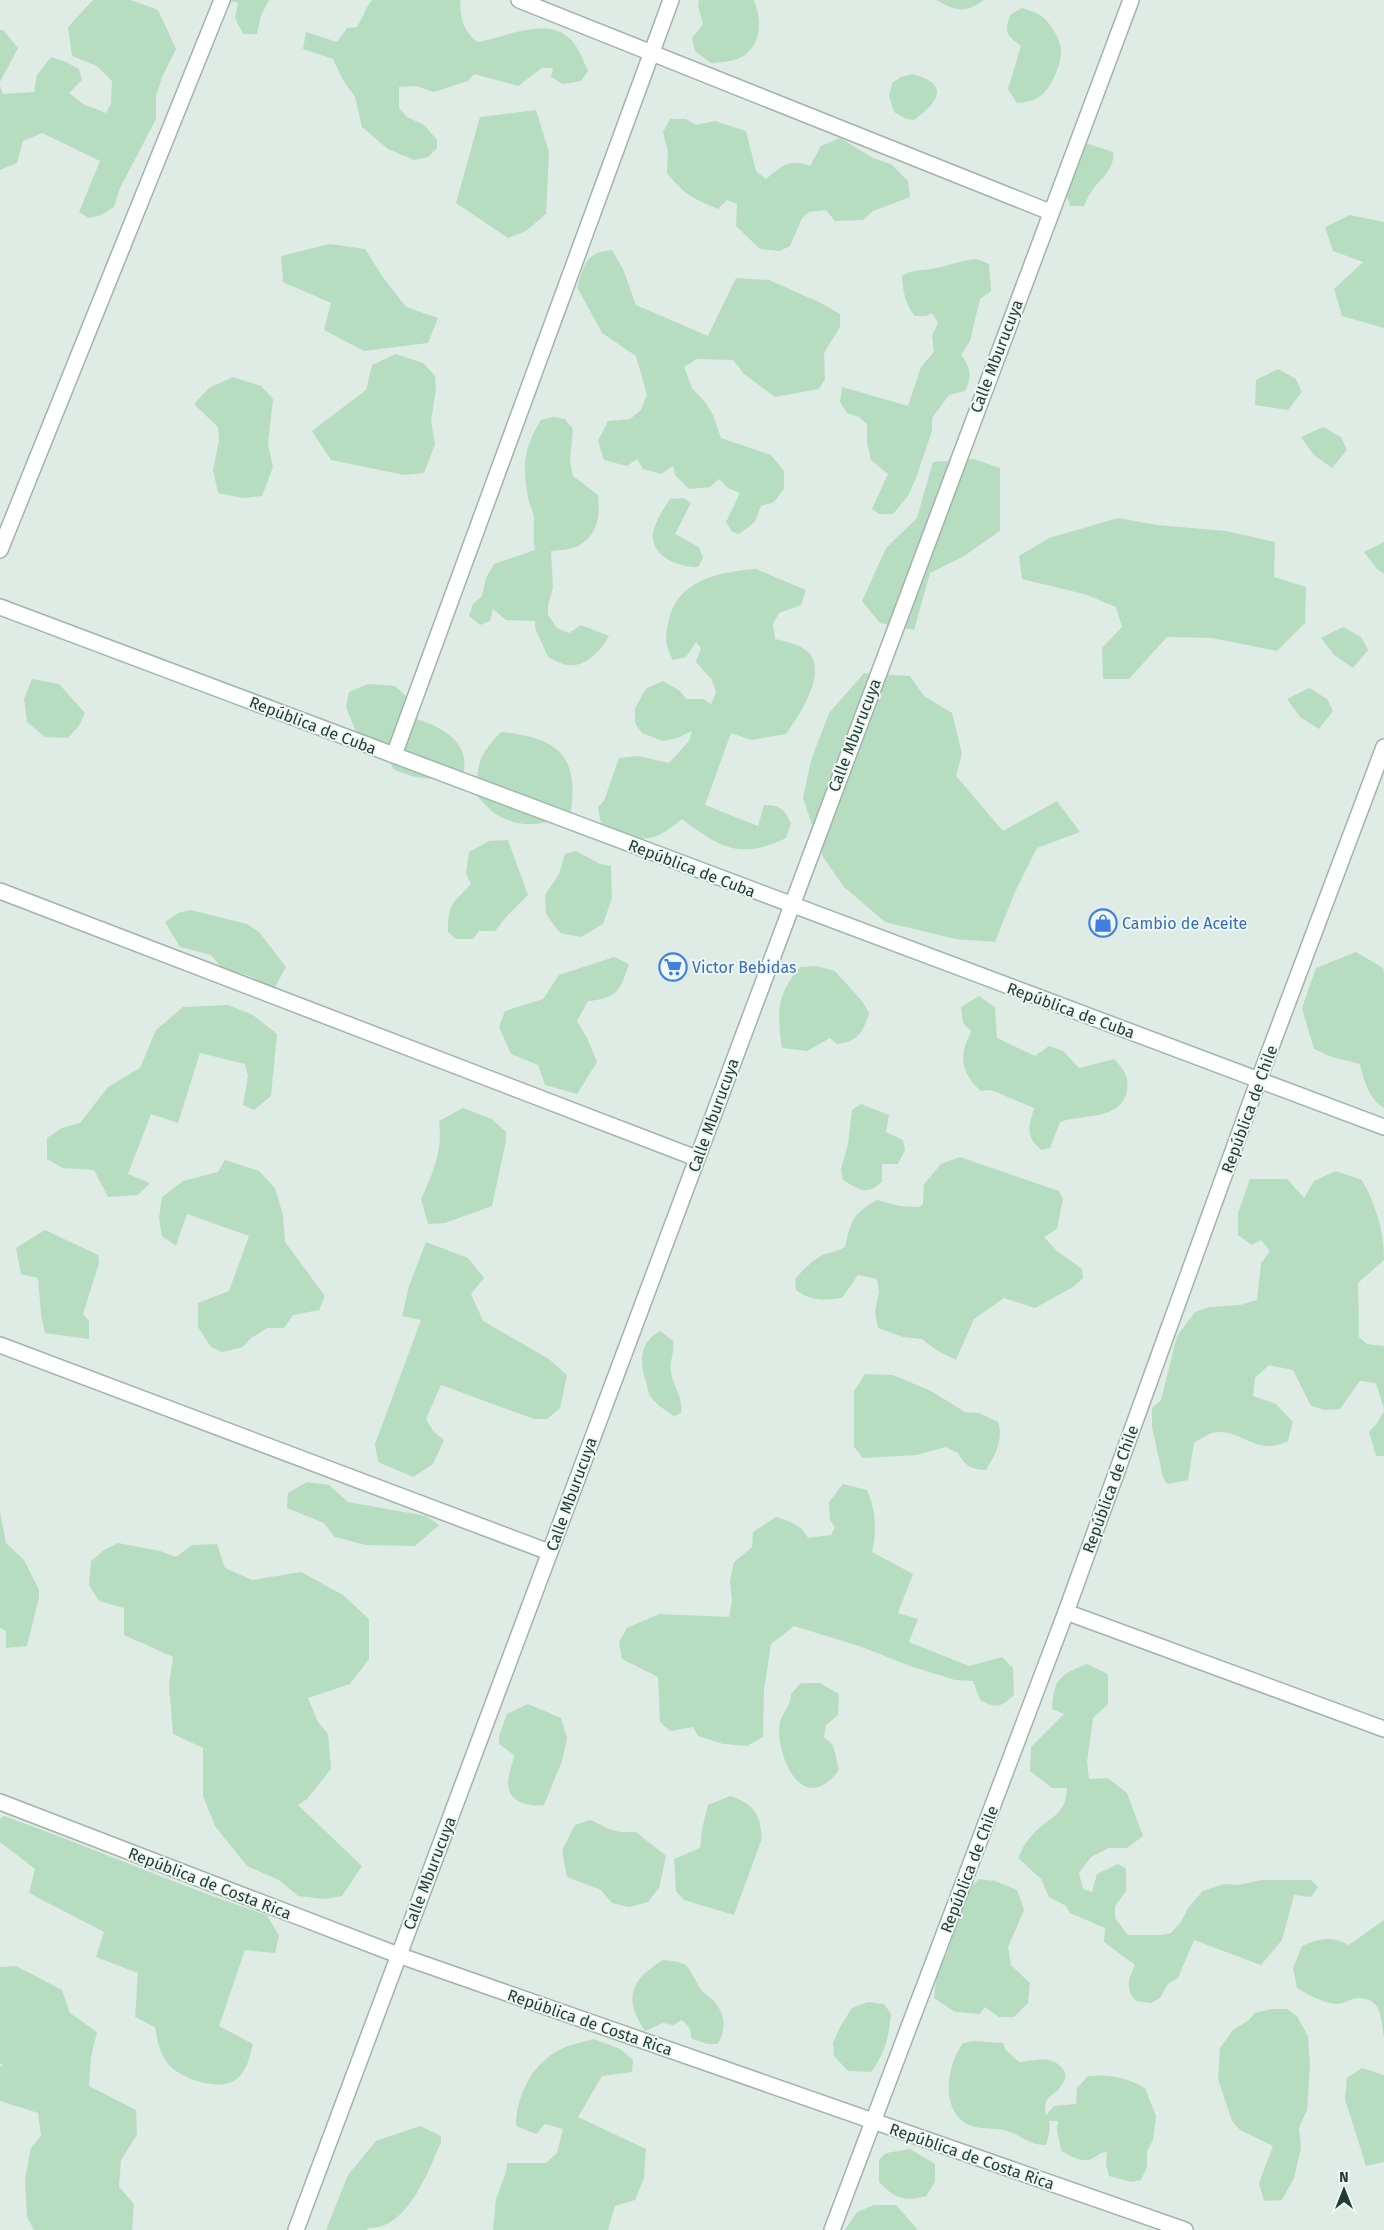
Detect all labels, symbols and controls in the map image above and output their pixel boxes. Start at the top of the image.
street label: Calle Mburucuya [966,297,1027,415]
street label: Calle Mburucuya [824,676,885,794]
street label: República de Cuba [247,692,379,758]
street label: República de Cuba [626,835,758,901]
shop icon: Cambio de Aceite [1088,908,1118,938]
place label: Cambio de Aceite [1122,914,1247,933]
supermarket icon: Victor Bebidas [658,952,688,982]
place label: Victor Bebidas [692,958,796,977]
street label: República de Cuba [1004,979,1137,1042]
street label: República de Chile [1218,1043,1281,1176]
street label: Calle Mburucuya [684,1056,743,1175]
street label: República de Chile [1079,1423,1142,1556]
street label: Calle Mburucuya [542,1435,601,1554]
street label: República de Chile [936,1803,1002,1935]
street label: Calle Mburucuya [399,1814,460,1932]
street label: República de Costa Rica [126,1844,294,1923]
street label: República de Costa Rica [505,1985,675,2060]
street label: República de Costa Rica [887,2119,1057,2194]
north arrow [1319,2165,1369,2215]
text: N [1339,2169,1349,2186]

